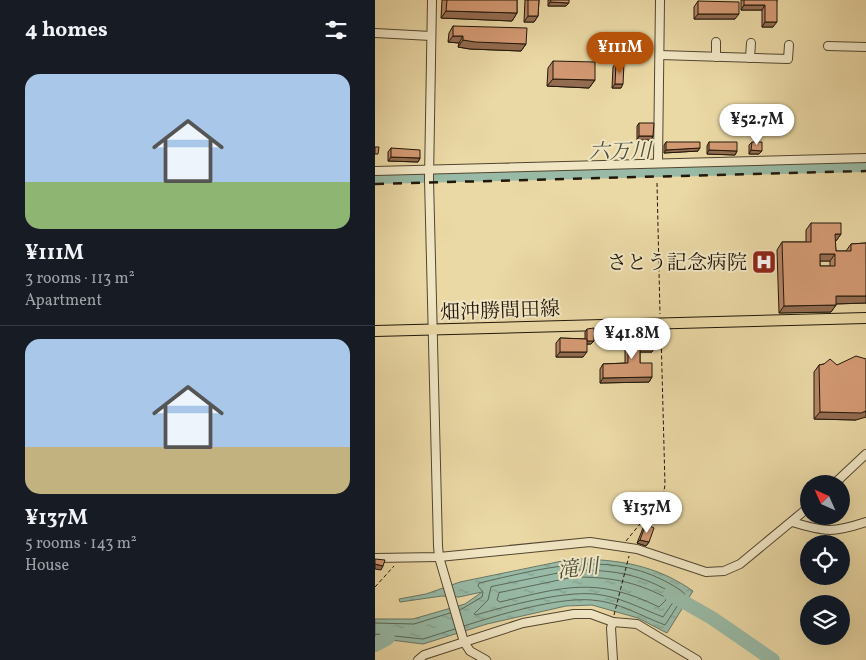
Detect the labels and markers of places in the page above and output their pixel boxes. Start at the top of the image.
pin: ¥111M [585,32,655,74]
pin: ¥52.7M [716,104,798,146]
hospital icon: さとう記念病院 [751,249,777,275]
place label: さとう記念病院 [607,250,747,278]
pin: ¥41.8M [591,318,673,360]
pin: ¥137M [612,492,682,534]

